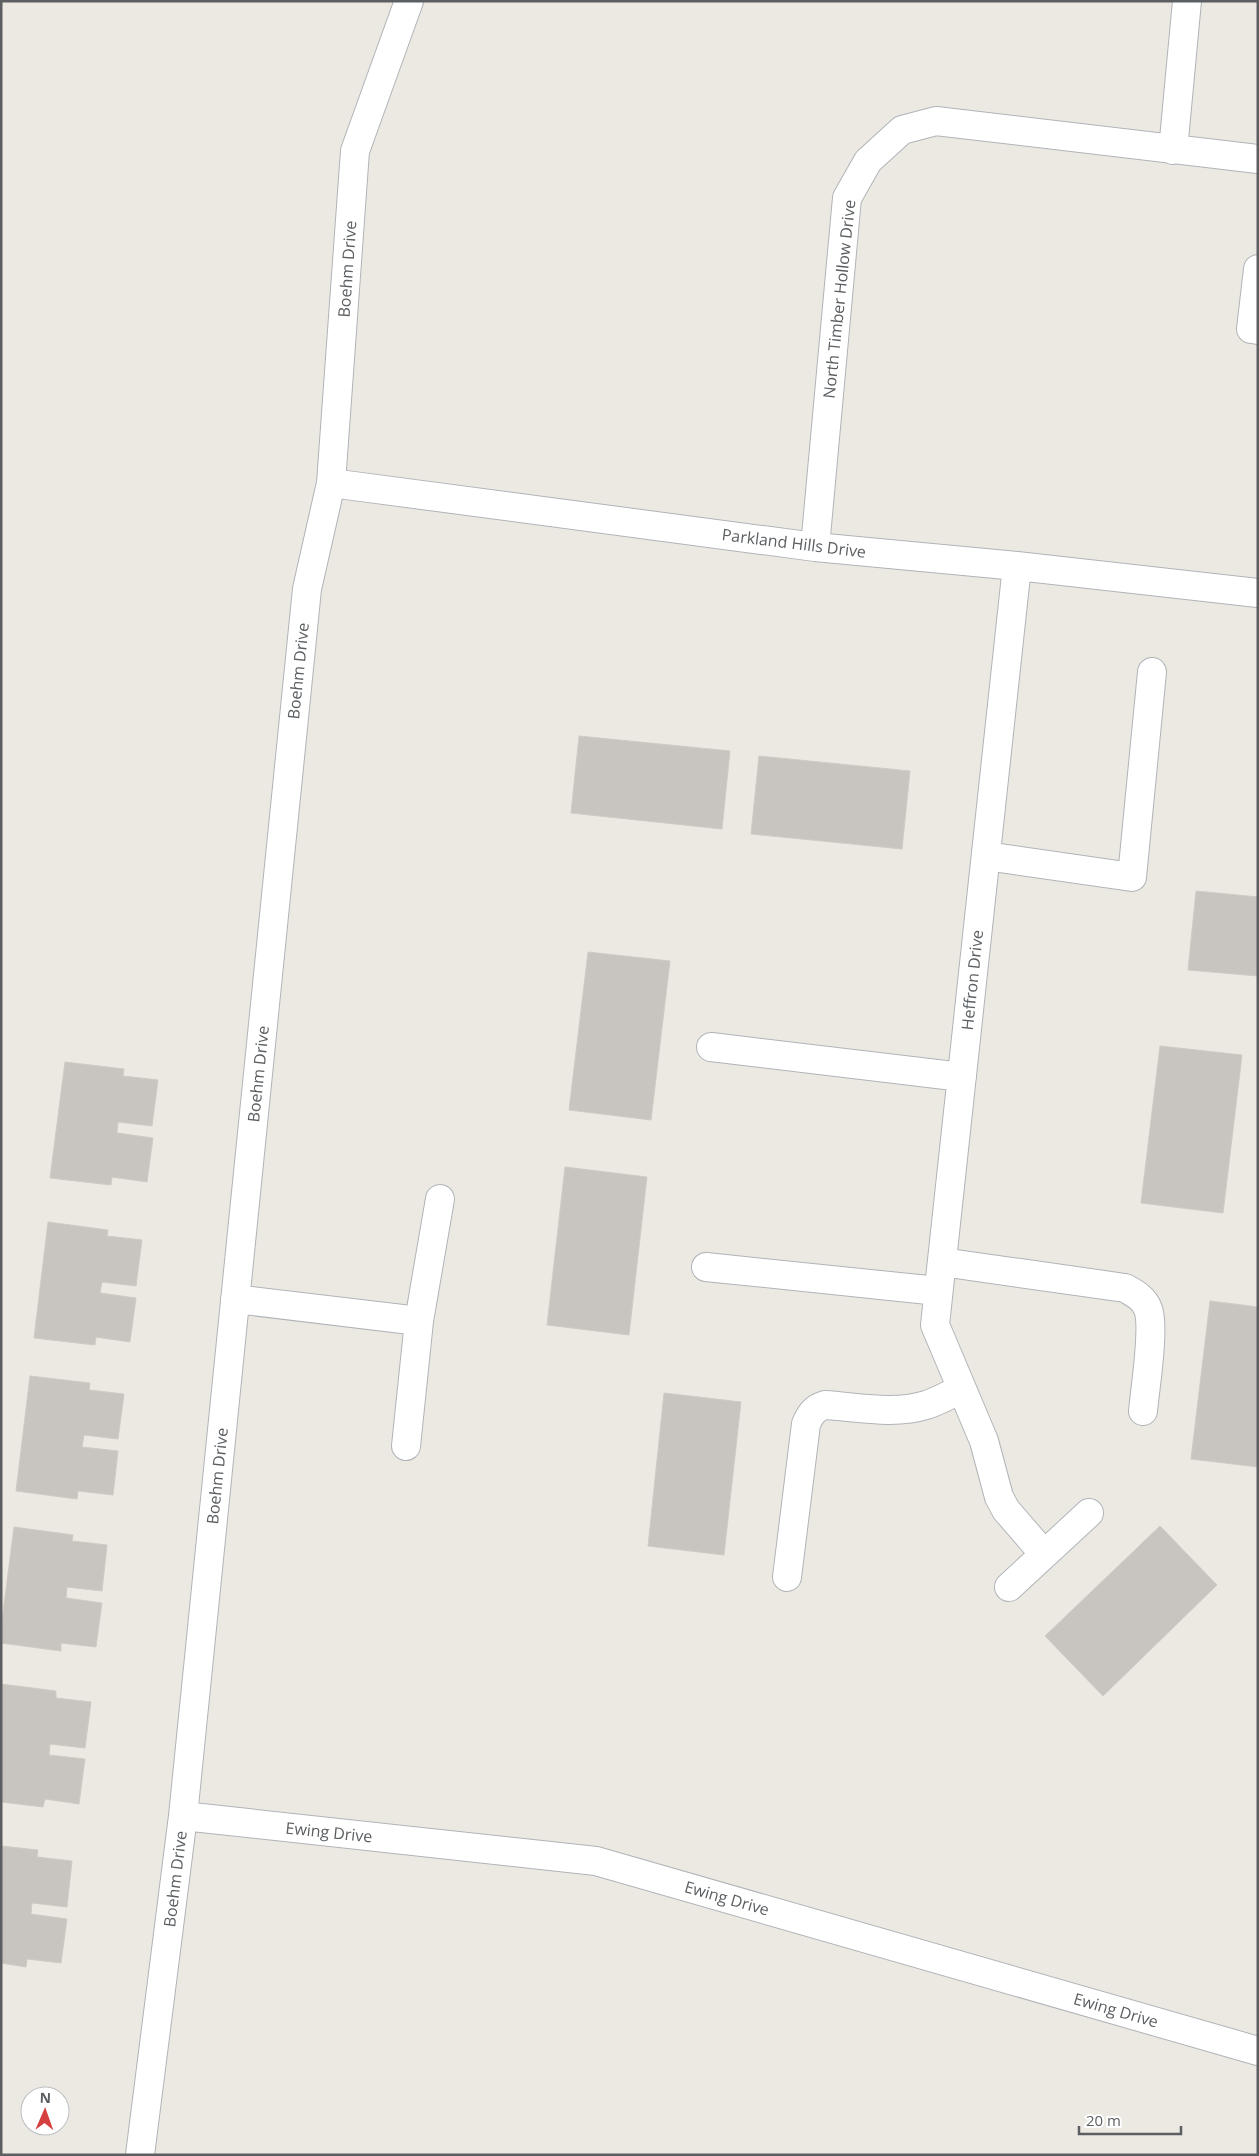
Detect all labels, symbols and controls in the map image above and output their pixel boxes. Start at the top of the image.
street label: North Timber Hollow Drive [818,198,860,400]
street label: Boehm Drive [333,220,361,318]
street label: Parkland Hills Drive [721,523,867,563]
street label: Boehm Drive [282,622,314,720]
street label: Heffron Drive [956,929,988,1031]
street label: Boehm Drive [242,1025,274,1123]
street label: Boehm Drive [201,1427,233,1525]
street label: Ewing Drive [285,1817,373,1847]
street label: Boehm Drive [158,1830,192,1928]
street label: Ewing Drive [682,1875,772,1921]
street label: Ewing Drive [1071,1987,1161,2033]
north arrow [20,2086,70,2136]
text: N [39,2088,51,2107]
scale bar [1079,2104,1182,2136]
text: 20 m [1086,2110,1121,2130]

